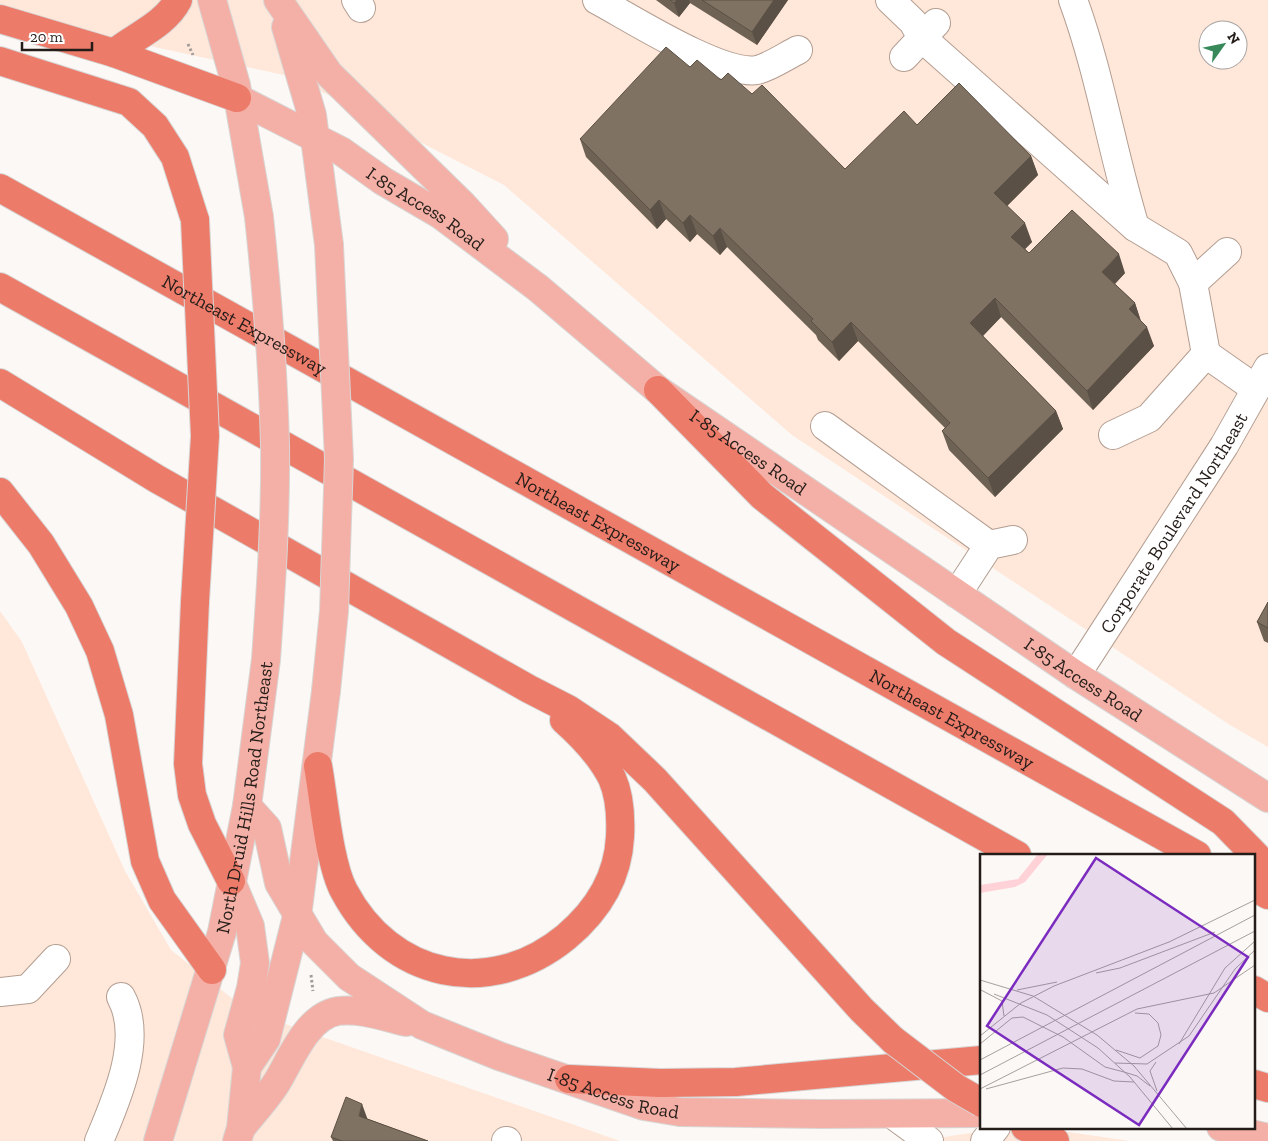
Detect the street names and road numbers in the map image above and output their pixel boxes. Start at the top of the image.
street label: I-85 Access Road [362,162,489,256]
street label: Northeast Expressway [158,270,331,380]
street label: I-85 Access Road [685,404,812,500]
street label: Corporate Boulevard Northeast [1095,408,1253,638]
street label: Northeast Expressway [512,467,685,577]
street label: I-85 Access Road [1020,632,1147,727]
street label: North Druid Hills Road Northeast [211,660,278,936]
street label: Northeast Expressway [866,664,1039,774]
street label: I-85 Access Road [545,1063,681,1124]

